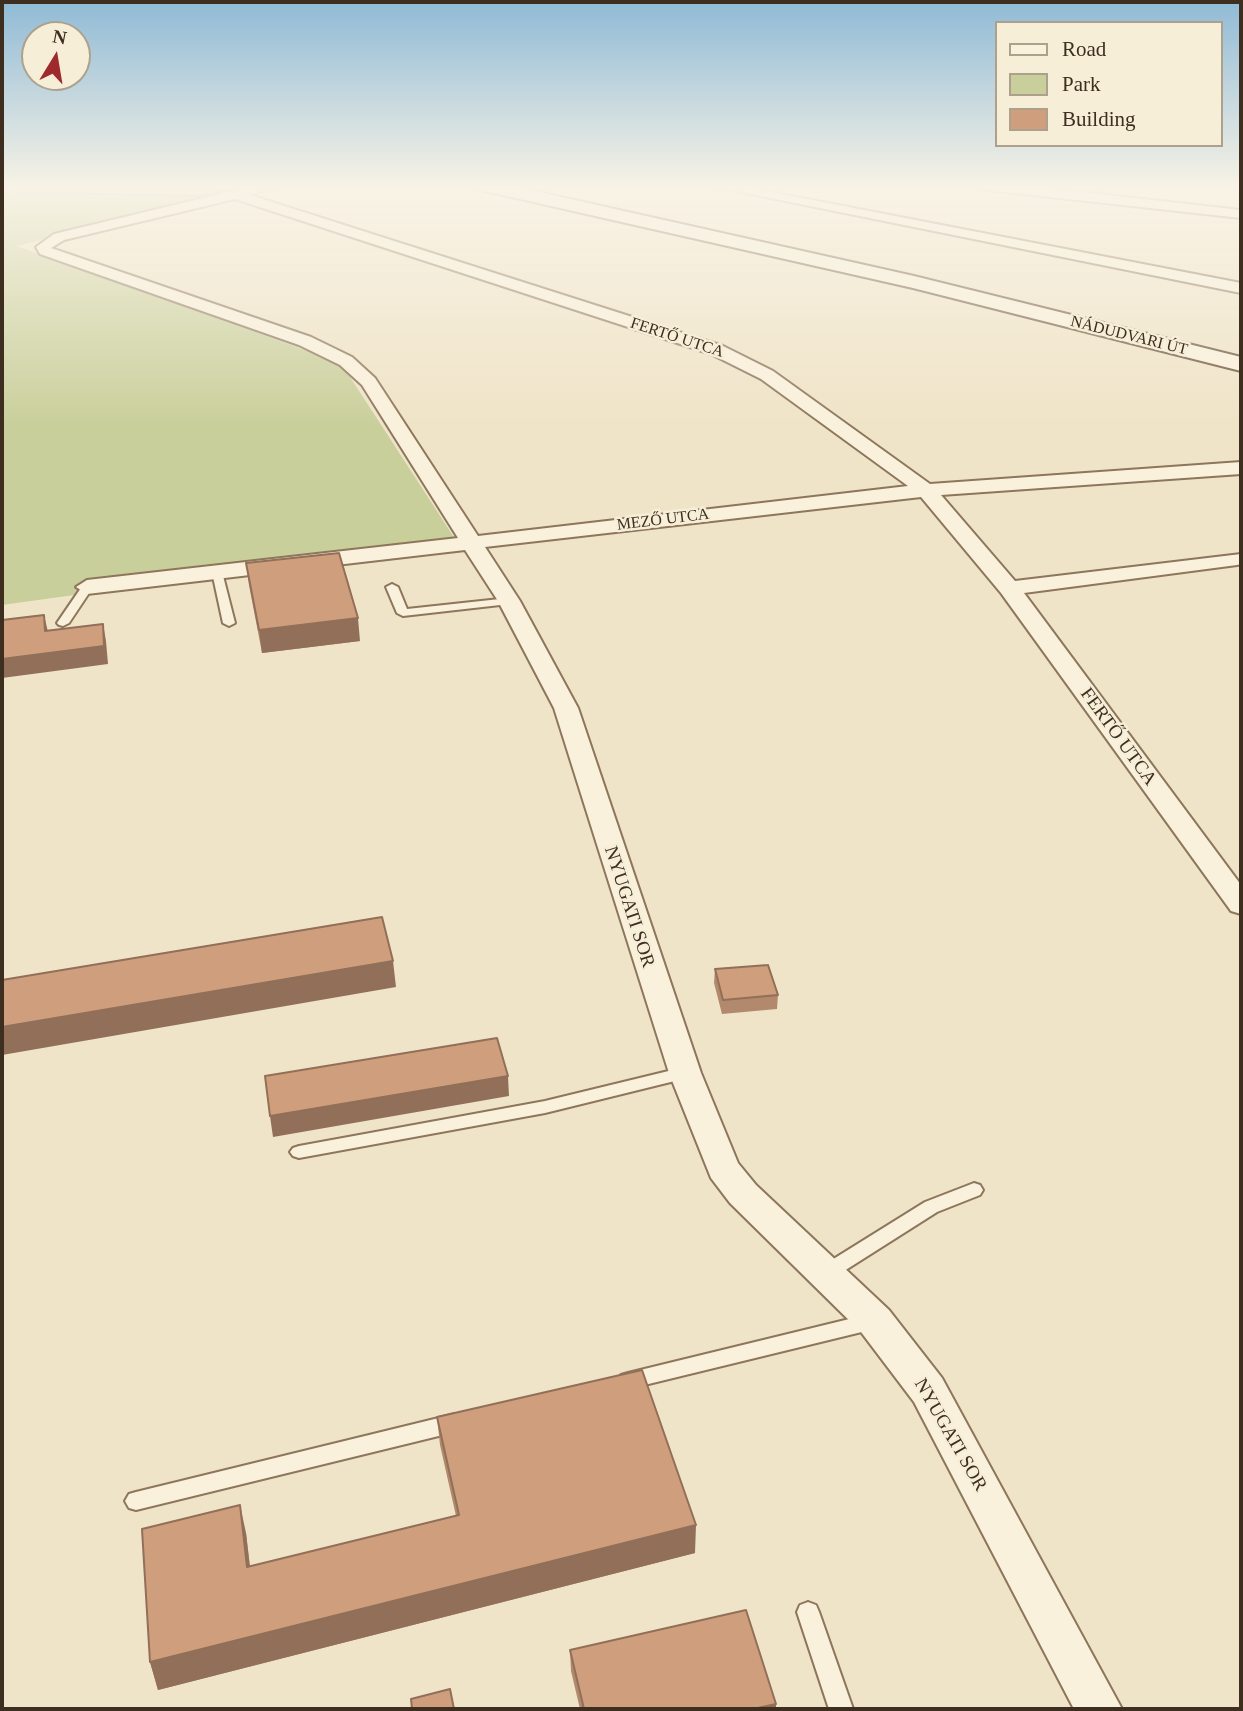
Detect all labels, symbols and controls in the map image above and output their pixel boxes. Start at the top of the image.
north arrow [21,21,91,91]
legend [995,21,1222,147]
text: N [51,25,68,48]
text: Road [1062,37,1106,61]
text: Park [1062,72,1101,96]
text: Building [1062,107,1136,131]
street label: NÁDUDVARI ÚT [1068,312,1190,360]
street label: FERTŐ UTCA [628,314,726,362]
street label: MEZŐ UTCA [616,505,710,535]
street label: FERTŐ UTCA [1075,684,1161,790]
street label: NYUGATI SOR [599,843,659,971]
street label: NYUGATI SOR [909,1375,991,1495]

